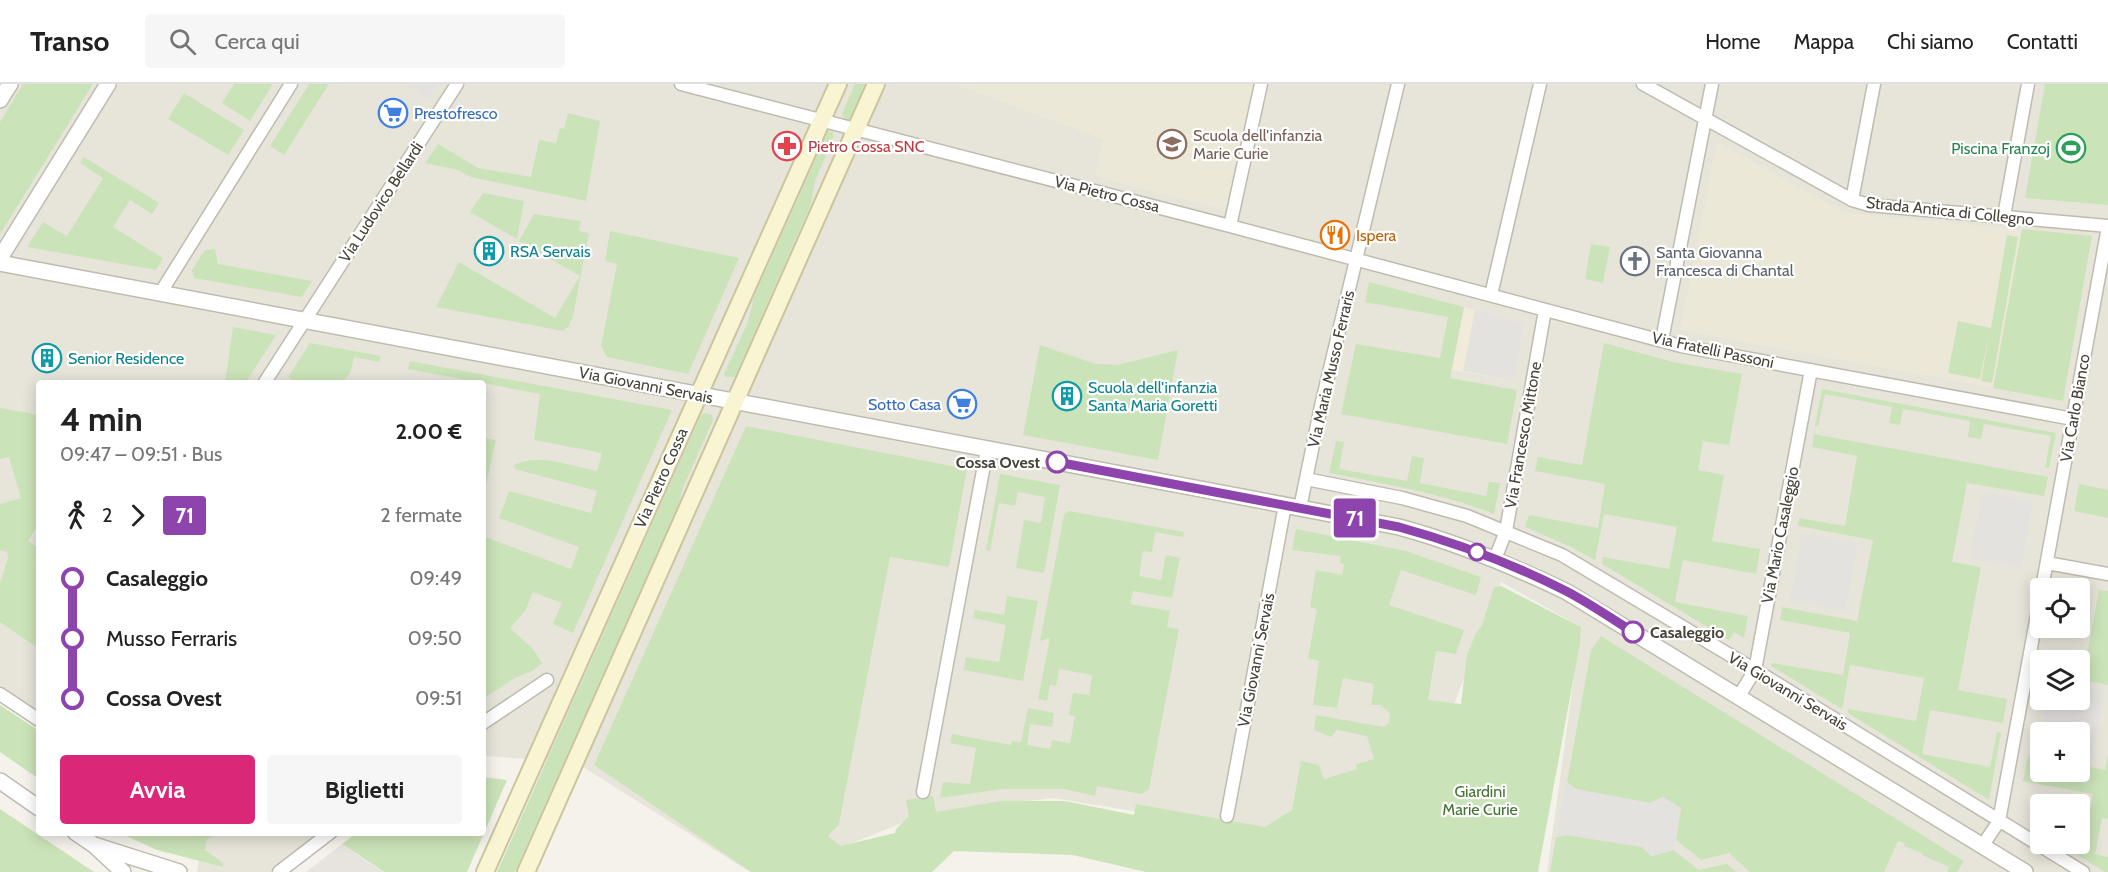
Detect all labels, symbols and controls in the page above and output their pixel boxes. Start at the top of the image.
search box [145,14,565,68]
text: Transo [30,24,109,58]
icon: search [166,25,199,58]
text: Cerca qui [214,28,300,55]
text: Home [1705,29,1760,54]
text: Mappa [1793,29,1854,54]
text: Chi siamo [1887,29,1974,54]
text: Contatti [2007,29,2078,54]
supermarket icon: Prestofresco [377,97,409,129]
place label: Prestofresco [414,104,498,123]
place label: Scuola dell'infanzia Marie Curie [1193,126,1323,163]
school or university icon: Scuola dell'infanzia Marie Curie [1156,128,1188,160]
pharmacy icon: Pietro Cossa SNC [771,130,803,162]
sports icon: Piscina Franzoj [2055,132,2087,164]
place label: Pietro Cossa SNC [808,137,925,156]
street label: Via Ludovico Bellardi [335,138,427,266]
place label: Piscina Franzoj [1951,139,2050,158]
street label: Via Pietro Cossa [1052,172,1162,216]
street label: Strada Antica di Collegno [1865,193,2035,229]
restaurant icon: Ispera [1319,219,1351,251]
place label: Ispera [1356,226,1397,245]
building icon: RSA Servais [473,235,505,267]
place label: RSA Servais [510,242,591,261]
place label: Santa Giovanna Francesca di Chantal [1656,243,1794,280]
church icon: Santa Giovanna Francesca di Chantal [1619,245,1651,277]
street label: Via Maria Musso Ferraris [1304,288,1358,450]
street label: Via Fratelli Passoni [1650,328,1776,372]
building icon: Senior Residence [31,342,63,374]
place label: Senior Residence [68,349,184,368]
street label: Via Carlo Bianco [2056,352,2094,463]
street label: Via Francesco Mittone [1501,360,1545,510]
street label: Via Giovanni Servais [577,363,715,407]
place label: Scuola dell'infanzia Santa Maria Goretti [1088,378,1218,415]
building icon: Scuola dell'infanzia Santa Maria Goretti [1051,380,1083,412]
supermarket icon: Sotto Casa [946,388,978,420]
place label: Sotto Casa [868,395,941,414]
text: 4 min [60,399,143,439]
text: 2.00 € [396,418,462,445]
street label: Via Pietro Cossa [630,425,692,531]
text: 09:47 – 09:51 · Bus [60,442,222,466]
marker: Cossa Ovest [1046,451,1068,473]
place label: Cossa Ovest [956,453,1040,472]
street label: Via Mario Casaleggio [1757,465,1803,605]
line badge: 71 [1328,498,1382,538]
icon: walk [60,499,93,532]
icon: forward [121,499,154,532]
text: 2 [102,503,112,527]
text: 71 [175,503,194,528]
text: 2 fermate [380,503,462,527]
text: 71 [1346,506,1364,531]
unlabelled marker [1468,543,1486,561]
text: Casaleggio [106,565,208,592]
text: 09:49 [410,566,462,590]
map controls [2030,578,2090,854]
button: locate [2030,578,2090,638]
street label: Via Giovanni Servais [1234,591,1278,729]
marker: Casaleggio [1622,621,1644,643]
place label: Casaleggio [1650,623,1724,642]
text: Musso Ferraris [106,625,237,652]
text: 09:50 [408,626,462,650]
street label: Via Giovanni Servais [1725,648,1852,734]
button: layers [2030,650,2090,710]
text: Cossa Ovest [106,685,222,712]
text: 09:51 [415,686,462,710]
button: + [2030,722,2090,782]
button: Avvia [60,755,255,824]
button: Biglietti [267,755,462,824]
park label: Giardini Marie Curie [1442,782,1518,819]
button: − [2030,794,2090,854]

